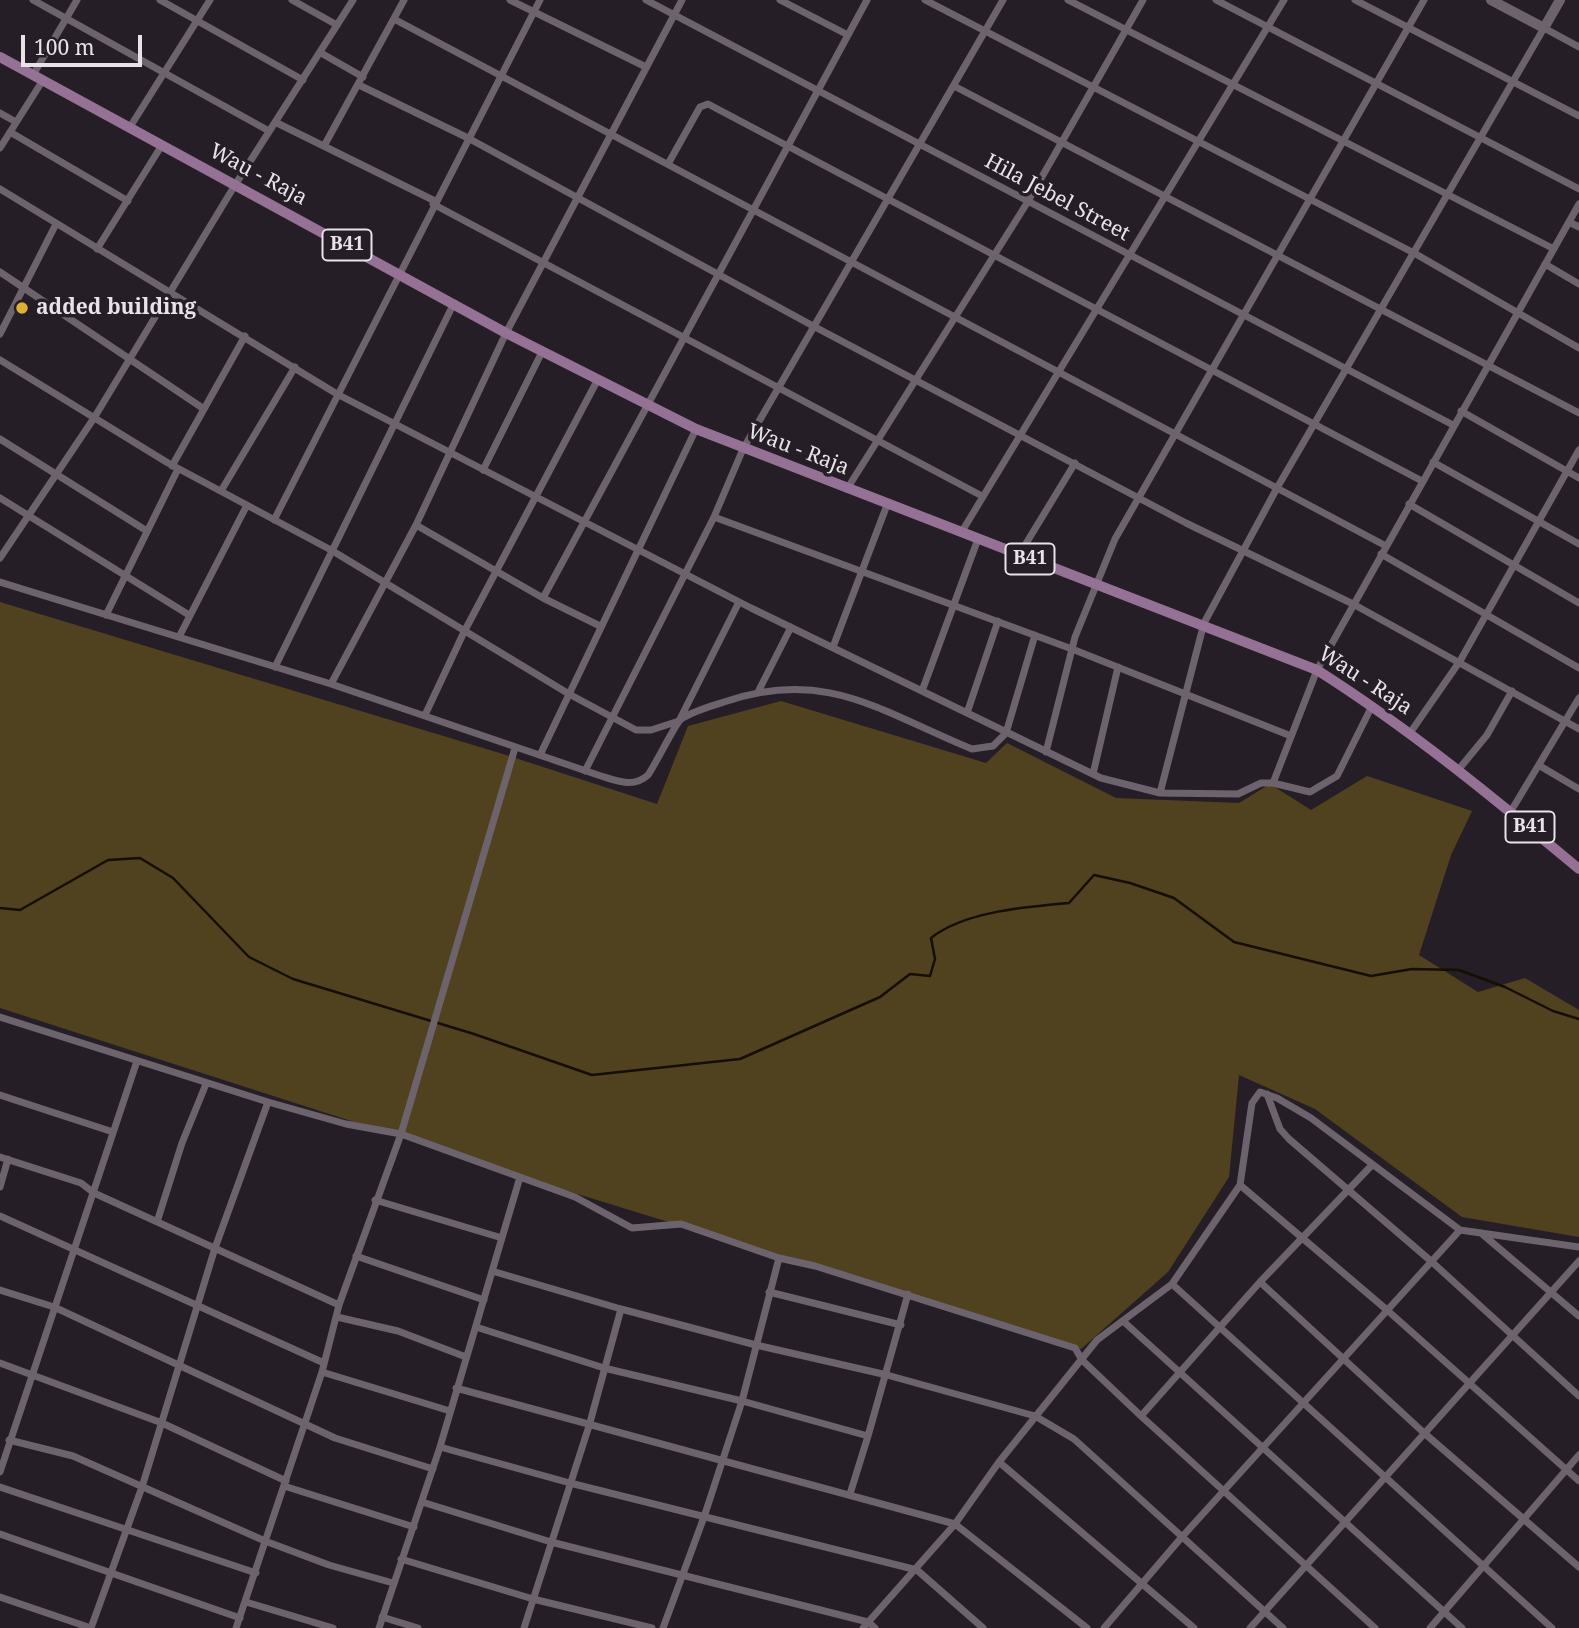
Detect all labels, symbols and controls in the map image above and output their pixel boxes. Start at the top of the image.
scale bar [24,21,145,65]
text: 100 m [34,33,95,61]
street label: Wau - Raja [205,139,311,211]
street label: Hila Jebel Street [980,149,1134,247]
road number: B41 [322,230,372,260]
place label: added building [36,295,196,321]
marker: added building [14,300,30,316]
street label: Wau - Raja [744,419,852,481]
road number: B41 [1006,544,1054,574]
street label: Wau - Raja [1313,641,1417,721]
road number: B41 [1506,812,1554,842]

